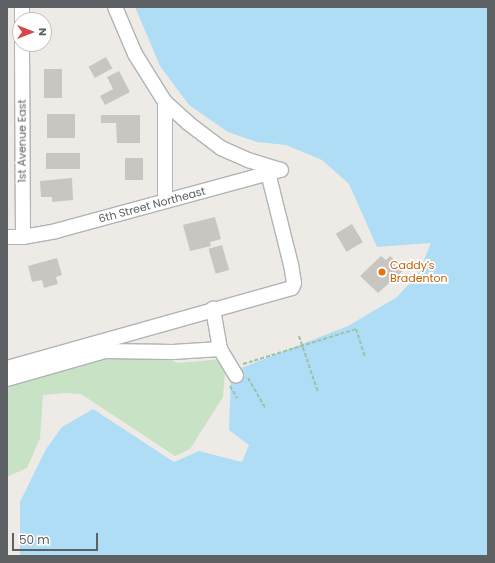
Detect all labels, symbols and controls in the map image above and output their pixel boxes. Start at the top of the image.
north arrow [12,12,52,52]
text: N [35,28,51,36]
street label: 1st Avenue East [15,99,29,183]
street label: 6th Street Northeast [97,184,207,226]
place label: Caddy's Bradenton [390,259,448,285]
marker: Caddy's Bradenton [377,267,387,277]
scale bar [14,525,100,551]
text: 50 m [19,531,50,548]

